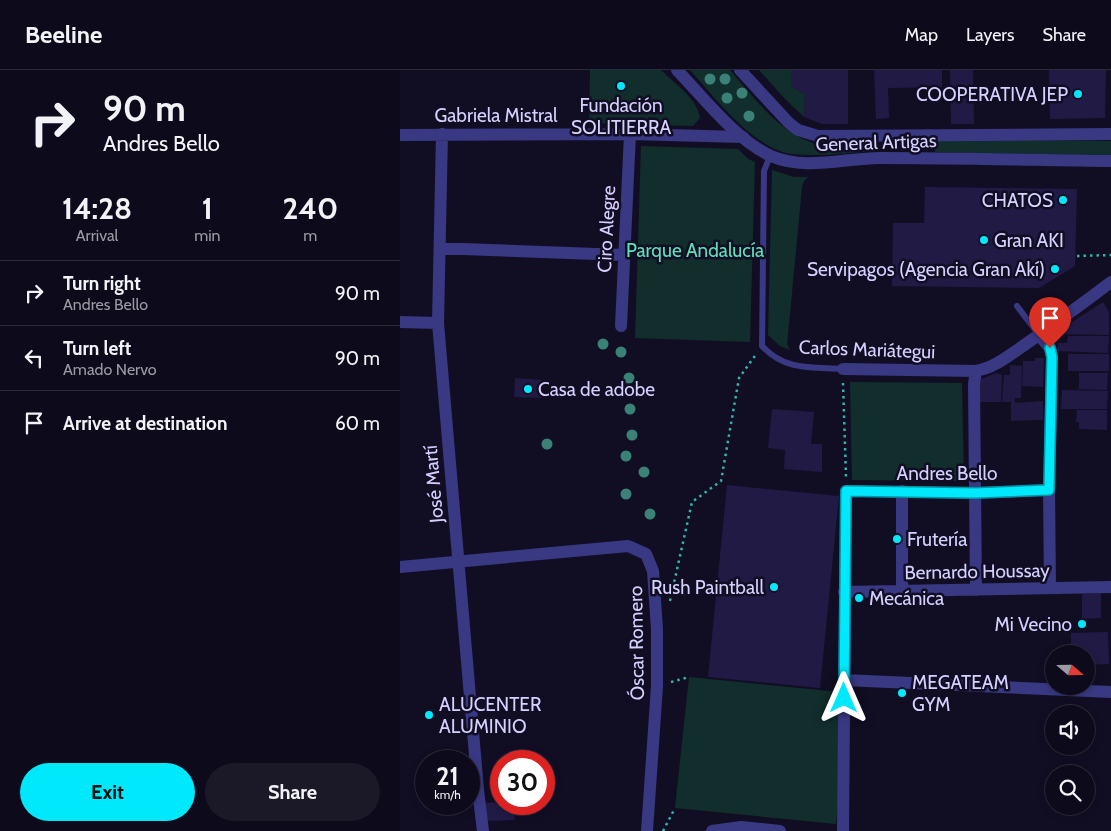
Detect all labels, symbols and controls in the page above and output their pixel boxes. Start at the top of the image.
text: Beeline [25,20,102,49]
text: Map [905,24,938,46]
text: Layers [966,24,1015,46]
text: Share [1043,24,1086,46]
marker: Fundación SOLITIERRA [615,80,627,92]
place label: COOPERATIVA JEP [916,83,1068,106]
text: 90 m [103,87,186,130]
marker: COOPERATIVA JEP [1072,88,1084,100]
icon: right [20,90,85,155]
place label: Fundación SOLITIERRA [571,94,671,139]
street label: Gabriela Mistral [434,104,558,127]
street label: General Artigas [815,129,937,156]
text: Andres Bello [103,130,220,157]
street label: Ciro Alegre [593,185,620,273]
place label: CHATOS [982,189,1053,212]
text: 14:28 [62,190,132,227]
text: 1 [202,190,213,227]
text: 240 [282,190,338,227]
marker: CHATOS [1057,194,1069,206]
text: Arrival [76,226,118,245]
text: min [194,226,221,245]
text: m [303,226,317,245]
place label: Gran AKI [994,229,1064,252]
marker: Gran AKI [978,234,990,246]
park label: Parque Andalucía [626,239,764,262]
place label: Servipagos (Agencia Gran Akí) [807,258,1045,281]
marker: Servipagos (Agencia Gran Akí) [1049,263,1061,275]
text: Turn right [63,272,141,295]
icon: right [20,279,48,307]
text: 90 m [335,282,380,305]
text: Andres Bello [63,295,148,314]
pin [1029,297,1071,348]
icon: arrive [1036,304,1064,332]
street label: Carlos Mariátegui [798,336,936,363]
text: Turn left [63,337,131,360]
icon: left [20,344,48,372]
text: 90 m [335,347,380,370]
text: Amado Nervo [63,360,157,379]
place label: Casa de adobe [538,378,655,401]
marker: Casa de adobe [522,383,534,395]
icon: arrive [20,409,48,437]
text: Arrive at destination [63,412,227,435]
text: 60 m [335,412,380,435]
street label: José Martí [419,444,448,525]
street label: Andres Bello [897,462,997,485]
place label: Frutería [907,528,967,551]
marker: Frutería [891,533,903,545]
street label: Bernardo Houssay [904,559,1050,584]
place label: Rush Paintball [651,576,765,599]
marker: Rush Paintball [768,581,780,593]
street label: Óscar Romero [623,586,649,700]
place label: Mecánica [869,587,944,610]
marker: Mecánica [853,592,865,604]
place label: Mi Vecino [995,613,1072,636]
marker: Mi Vecino [1076,618,1088,630]
north arrow [1045,645,1095,695]
map controls [1045,645,1095,815]
position arrow [817,671,869,723]
place label: MEGATEAM GYM [912,671,1009,716]
marker: MEGATEAM GYM [896,687,908,699]
place label: ALUCENTER ALUMINIO [439,693,542,738]
button: sound [1045,705,1095,755]
marker: ALUCENTER ALUMINIO [423,709,435,721]
speed limit sign: 30 [490,750,555,815]
text: 21 [436,761,459,791]
button: Exit [20,763,195,821]
button: Share [205,763,380,821]
button: search [1045,765,1095,815]
text: km/h [434,787,461,802]

